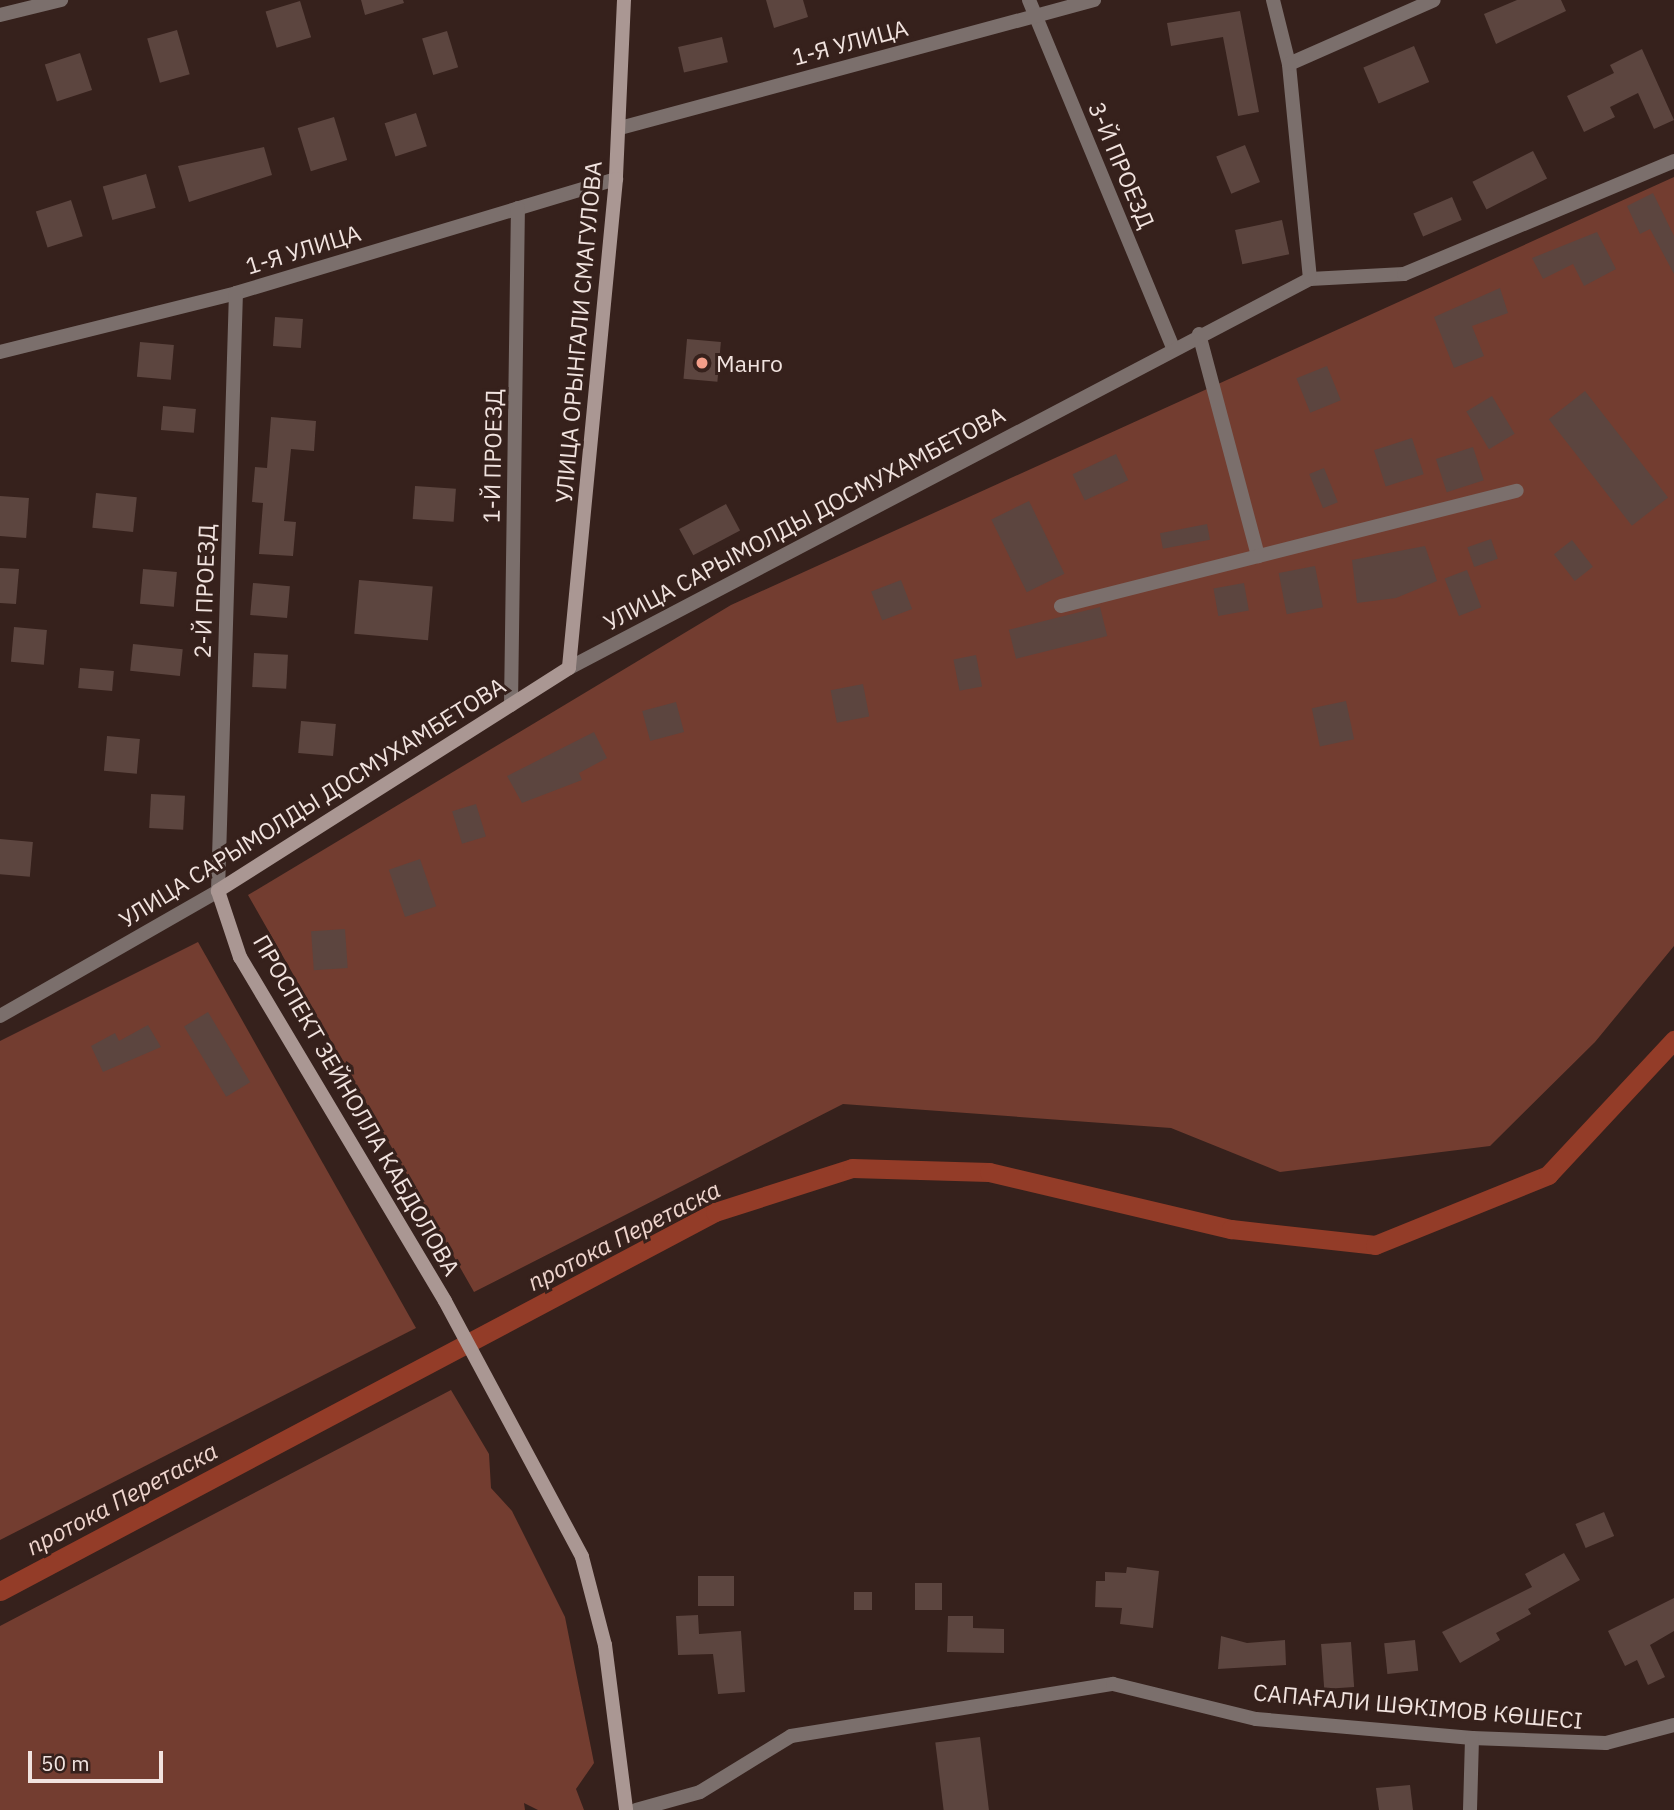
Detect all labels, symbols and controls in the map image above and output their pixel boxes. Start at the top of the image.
street label: 1-Я УЛИЦА [789,13,911,71]
street label: 3-Й ПРОЕЗД [1083,98,1161,232]
street label: УЛИЦА ОРЫНГАЛИ СМАГУЛОВА [549,160,607,504]
street label: 1-Я УЛИЦА [242,218,364,280]
place label: Манго [716,349,783,377]
marker: Манго [694,355,710,371]
street label: 1-Й ПРОЕЗД [477,389,507,523]
street label: УЛИЦА САРЫМОЛДЫ ДОСМУХАМБЕТОВА [599,400,1009,636]
street label: 2-Й ПРОЕЗД [188,523,220,659]
street label: УЛИЦА САРЫМОЛДЫ ДОСМУХАМБЕТОВА [114,671,510,933]
street label: ПРОСПЕКТ ЗЕЙНОЛЛА КАБДОЛОВА [248,930,466,1280]
water label: протока Перетаска [523,1175,725,1297]
water label: протока Перетаска [21,1436,223,1562]
street label: САПАҒАЛИ ШӘКІМОВ КӨШЕСІ [1252,1678,1584,1734]
scale bar [32,1736,166,1780]
text: 50 m [41,1749,90,1777]

